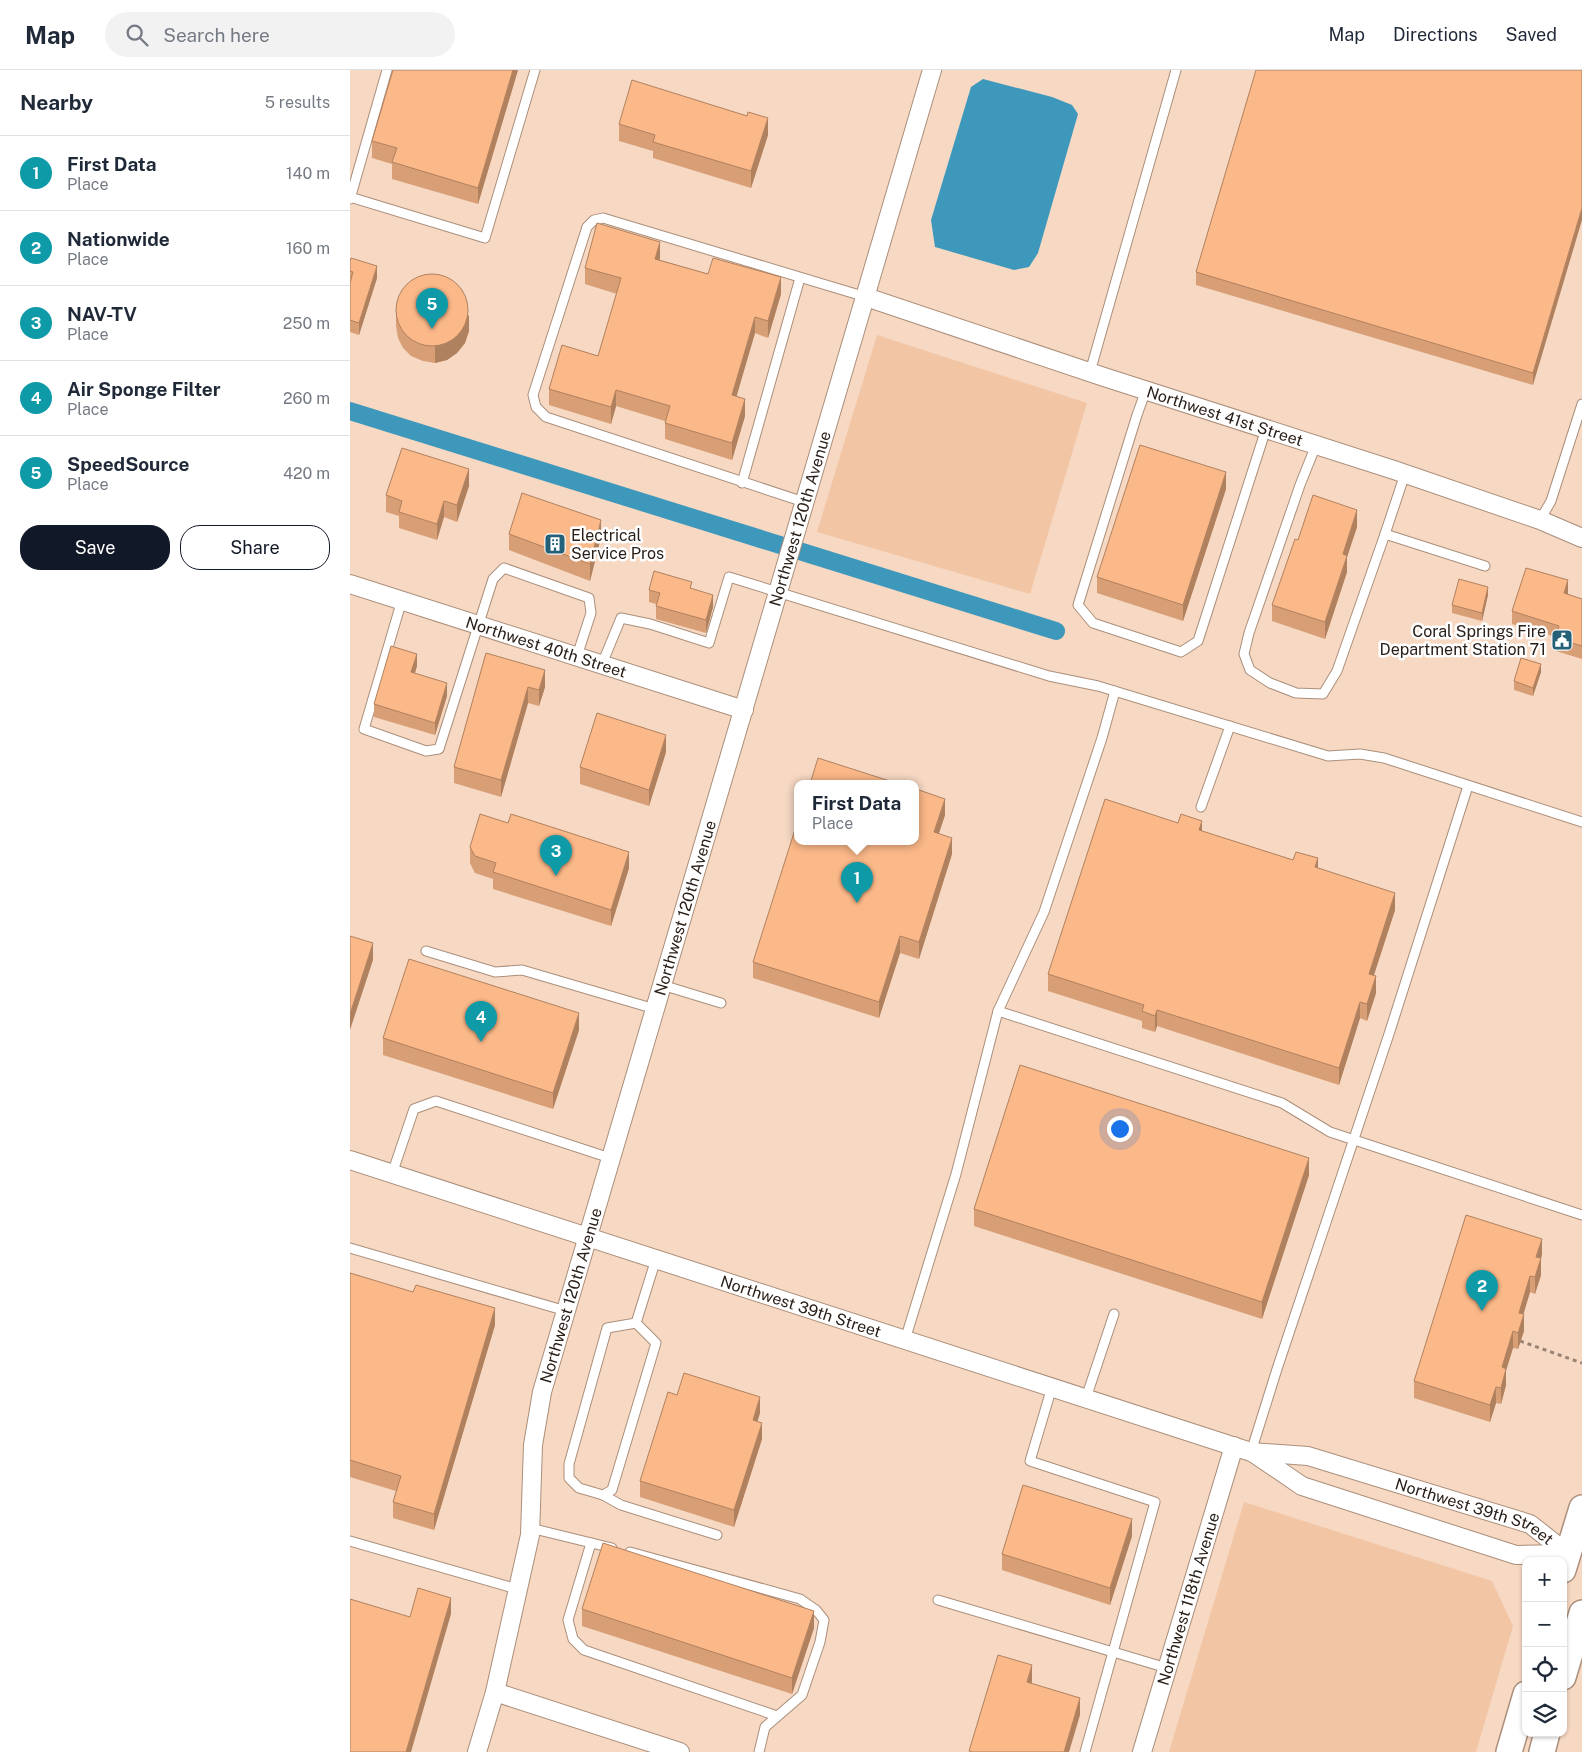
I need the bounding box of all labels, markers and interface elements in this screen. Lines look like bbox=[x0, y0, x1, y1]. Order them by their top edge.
search box bbox=[105, 12, 455, 57]
text: Map bbox=[25, 21, 75, 49]
icon: search bbox=[123, 21, 151, 49]
text: Search here bbox=[163, 24, 270, 46]
text: Map bbox=[1328, 24, 1365, 45]
text: Directions bbox=[1393, 24, 1478, 45]
text: Saved bbox=[1506, 24, 1557, 45]
text: Nearby bbox=[20, 90, 93, 115]
text: 5 results bbox=[265, 93, 330, 112]
text: First Data bbox=[67, 153, 157, 175]
text: 1 bbox=[33, 164, 39, 183]
text: 140 m bbox=[286, 164, 330, 183]
text: Place bbox=[67, 175, 109, 194]
text: Nationwide bbox=[67, 228, 170, 250]
text: 2 bbox=[31, 239, 41, 258]
text: 160 m bbox=[286, 239, 330, 258]
text: Place bbox=[67, 250, 109, 269]
pin: 5 bbox=[416, 288, 448, 329]
text: NAV-TV bbox=[67, 303, 137, 325]
text: 3 bbox=[31, 314, 41, 333]
text: 250 m bbox=[283, 314, 330, 333]
text: Place bbox=[67, 325, 109, 344]
text: Air Sponge Filter bbox=[67, 378, 221, 400]
street label: Northwest 41st Street bbox=[1144, 382, 1305, 450]
text: 4 bbox=[31, 389, 41, 408]
text: 260 m bbox=[283, 389, 330, 408]
text: Place bbox=[67, 400, 109, 419]
street label: Northwest 120th Avenue bbox=[765, 429, 835, 609]
text: SpeedSource bbox=[67, 453, 190, 475]
text: 5 bbox=[31, 464, 41, 483]
text: 420 m bbox=[283, 464, 330, 483]
text: Place bbox=[67, 475, 109, 494]
button: Save bbox=[20, 525, 170, 570]
button: Share bbox=[180, 525, 330, 570]
place label: Electrical Service Pros bbox=[571, 526, 664, 563]
building icon: Electrical Service Pros bbox=[543, 532, 567, 556]
street label: Northwest 40th Street bbox=[463, 613, 629, 682]
place label: Coral Springs Fire Department Station 71 bbox=[1380, 622, 1546, 659]
public building icon: Coral Springs Fire Department Station 71 bbox=[1550, 628, 1574, 652]
popup bbox=[794, 780, 919, 845]
text: First Data bbox=[812, 792, 901, 814]
text: Place bbox=[812, 814, 853, 833]
street label: Northwest 120th Avenue bbox=[650, 818, 720, 998]
pin: 3 bbox=[540, 835, 572, 876]
pin: 1 bbox=[841, 862, 873, 903]
pin: 4 bbox=[465, 1001, 497, 1042]
your location bbox=[1107, 1116, 1133, 1142]
street label: Northwest 120th Avenue bbox=[536, 1206, 606, 1385]
pin: 2 bbox=[1466, 1270, 1498, 1311]
street label: Northwest 39th Street bbox=[718, 1272, 883, 1342]
street label: Northwest 39th Street bbox=[1393, 1474, 1557, 1549]
street label: Northwest 118th Avenue bbox=[1154, 1510, 1223, 1688]
map controls bbox=[1522, 1557, 1567, 1737]
button: + bbox=[1522, 1557, 1567, 1602]
button: − bbox=[1522, 1602, 1567, 1647]
button: locate bbox=[1522, 1647, 1567, 1692]
button: layers bbox=[1522, 1692, 1567, 1737]

